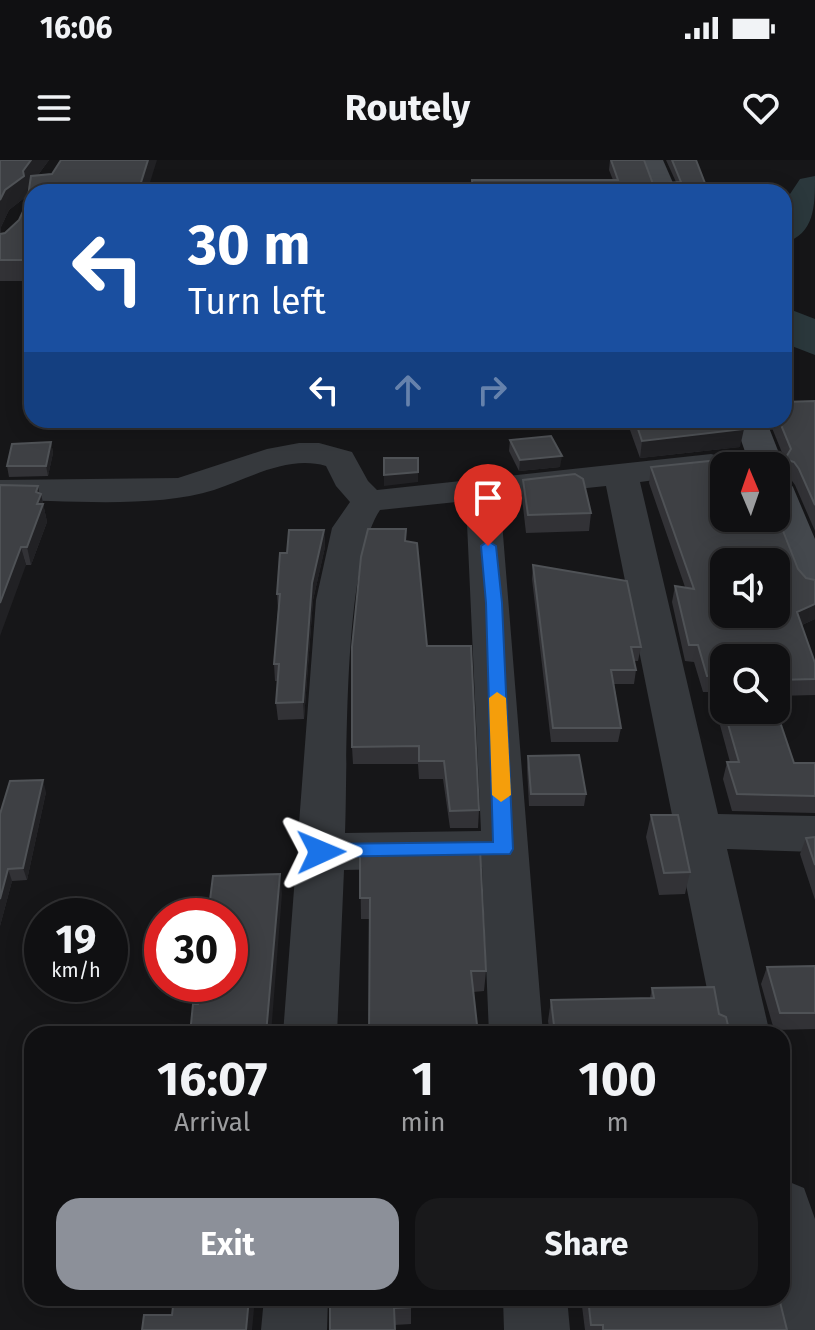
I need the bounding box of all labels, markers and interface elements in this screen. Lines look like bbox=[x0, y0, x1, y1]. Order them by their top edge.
text: 16:06 bbox=[40, 10, 113, 46]
icon: menu bbox=[32, 86, 76, 130]
text: Routely bbox=[345, 86, 470, 130]
icon: heart bbox=[739, 86, 783, 130]
text: 30 m bbox=[188, 212, 310, 279]
icon: left bbox=[56, 216, 160, 320]
text: Turn left bbox=[188, 280, 326, 324]
icon: left bbox=[302, 368, 346, 412]
icon: ahead bbox=[386, 368, 430, 412]
icon: right bbox=[470, 368, 514, 412]
north arrow bbox=[710, 452, 790, 532]
map controls bbox=[710, 452, 790, 724]
pin bbox=[454, 464, 522, 546]
icon: arrive bbox=[466, 476, 510, 520]
button: sound bbox=[710, 548, 790, 628]
button: search bbox=[710, 644, 790, 724]
position arrow bbox=[279, 810, 363, 894]
speed limit sign: 30 bbox=[144, 898, 248, 1002]
text: 19 bbox=[56, 916, 96, 964]
text: km/h bbox=[51, 958, 101, 982]
text: 16:07 bbox=[157, 1050, 268, 1108]
text: 1 bbox=[412, 1050, 434, 1108]
text: 100 bbox=[579, 1050, 657, 1108]
text: Arrival bbox=[174, 1107, 250, 1138]
text: min bbox=[401, 1107, 445, 1138]
text: m bbox=[607, 1107, 629, 1138]
button: Exit bbox=[56, 1198, 399, 1290]
button: Share bbox=[415, 1198, 758, 1290]

